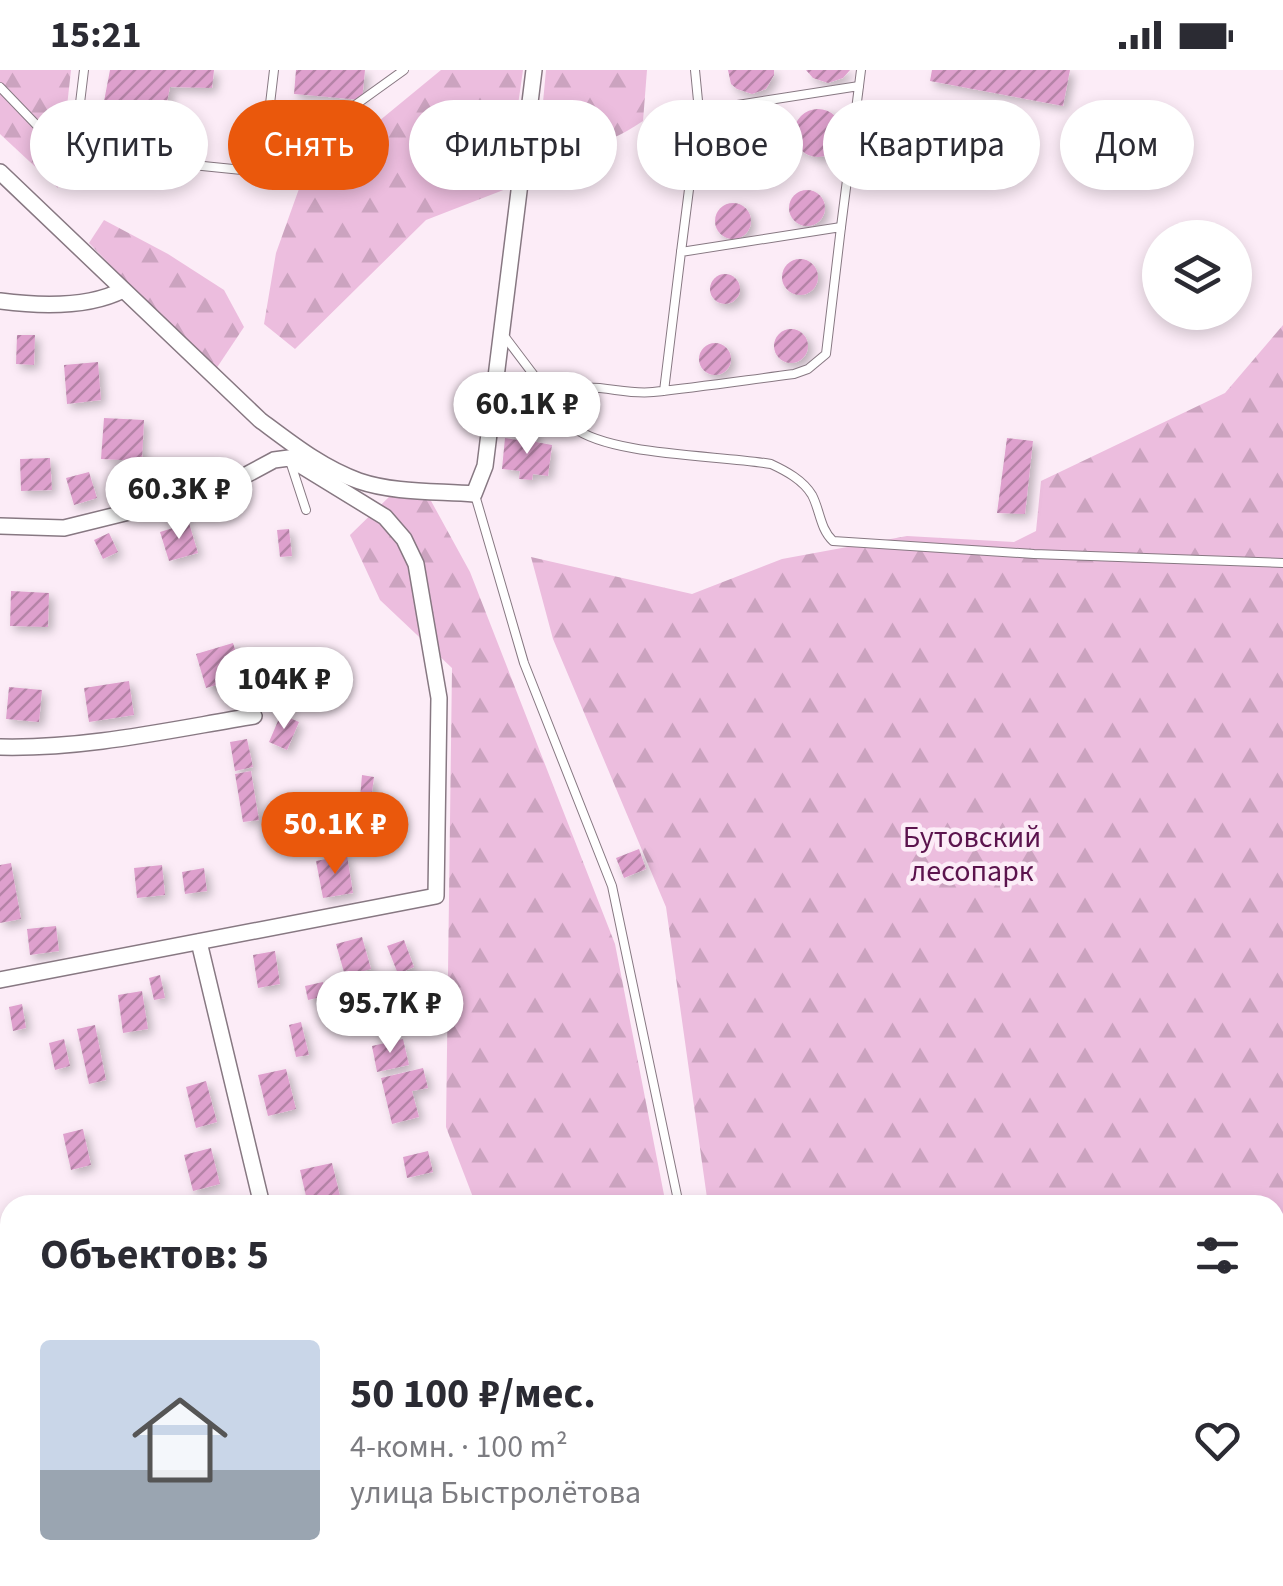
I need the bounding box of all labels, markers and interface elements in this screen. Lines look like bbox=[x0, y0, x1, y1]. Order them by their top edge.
text: 15:21 bbox=[50, 8, 142, 62]
chip: Купить bbox=[30, 100, 208, 190]
chip: Снять bbox=[228, 100, 389, 190]
chip: Фильтры bbox=[409, 100, 617, 190]
chip: Новое bbox=[637, 100, 803, 190]
chip: Квартира bbox=[823, 100, 1040, 190]
chip: Дом bbox=[1060, 100, 1194, 190]
map controls bbox=[1142, 220, 1252, 330]
button: layers bbox=[1142, 220, 1252, 330]
pin: 60.1K ₽ bbox=[435, 372, 619, 457]
text: 60.1K ₽ bbox=[475, 381, 579, 427]
pin: 60.3K ₽ bbox=[87, 457, 271, 542]
text: 60.3K ₽ bbox=[127, 466, 231, 512]
pin: 104K ₽ bbox=[203, 647, 365, 732]
text: 104K ₽ bbox=[237, 656, 331, 702]
pin: 50.1K ₽ bbox=[243, 792, 427, 877]
text: 50.1K ₽ bbox=[283, 801, 387, 847]
park label: Бутовский лесопарк bbox=[903, 816, 1041, 893]
pin: 95.7K ₽ bbox=[298, 971, 482, 1056]
text: 95.7K ₽ bbox=[338, 980, 442, 1026]
text: Объектов: 5 bbox=[40, 1225, 269, 1285]
icon: filters bbox=[1190, 1228, 1245, 1283]
text: 50 100 ₽/мес. bbox=[350, 1364, 596, 1424]
icon: home bbox=[120, 1380, 240, 1500]
icon: heart bbox=[1190, 1413, 1245, 1468]
text: 4-комн. · 100 m² bbox=[350, 1424, 568, 1470]
text: улица Быстролётова bbox=[350, 1470, 641, 1516]

